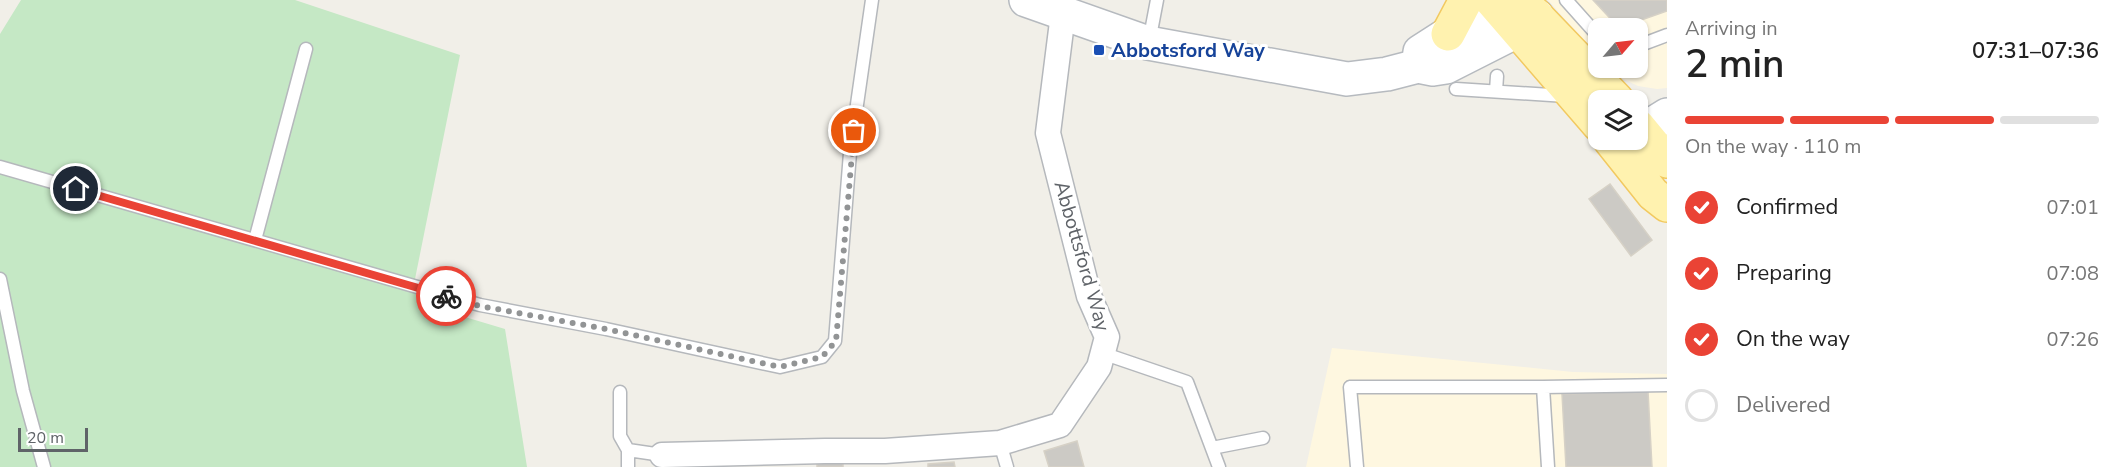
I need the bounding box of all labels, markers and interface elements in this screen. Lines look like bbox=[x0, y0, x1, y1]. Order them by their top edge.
text: Arriving in bbox=[1685, 15, 1778, 42]
north arrow bbox=[1588, 18, 1648, 78]
map controls bbox=[1588, 18, 1648, 150]
text: 07:31–07:36 bbox=[1972, 36, 2099, 66]
place label: Abbotsford Way bbox=[1111, 37, 1265, 64]
text: 2 min bbox=[1685, 38, 1784, 91]
marker: Abbotsford Way bbox=[1092, 43, 1106, 57]
button: layers bbox=[1588, 90, 1648, 150]
pin bbox=[828, 105, 879, 156]
icon: bag bbox=[837, 114, 870, 147]
text: On the way · 110 m bbox=[1685, 133, 1861, 160]
pin bbox=[50, 163, 101, 214]
icon: home bbox=[59, 172, 92, 205]
street label: Abbottsford Way bbox=[1048, 178, 1117, 335]
icon: check bbox=[1685, 191, 1718, 224]
text: Confirmed bbox=[1736, 192, 1838, 222]
text: 07:01 bbox=[2046, 194, 2099, 221]
icon: check bbox=[1685, 257, 1718, 290]
text: Preparing bbox=[1736, 258, 1832, 288]
text: 07:08 bbox=[2046, 260, 2099, 287]
courier bbox=[416, 266, 476, 326]
icon: bike bbox=[430, 280, 463, 313]
icon: check bbox=[1685, 323, 1718, 356]
text: On the way bbox=[1736, 324, 1850, 354]
text: 07:26 bbox=[2046, 326, 2099, 353]
text: Delivered bbox=[1736, 390, 1831, 420]
scale bar bbox=[18, 425, 88, 452]
text: 20 m bbox=[27, 427, 64, 449]

